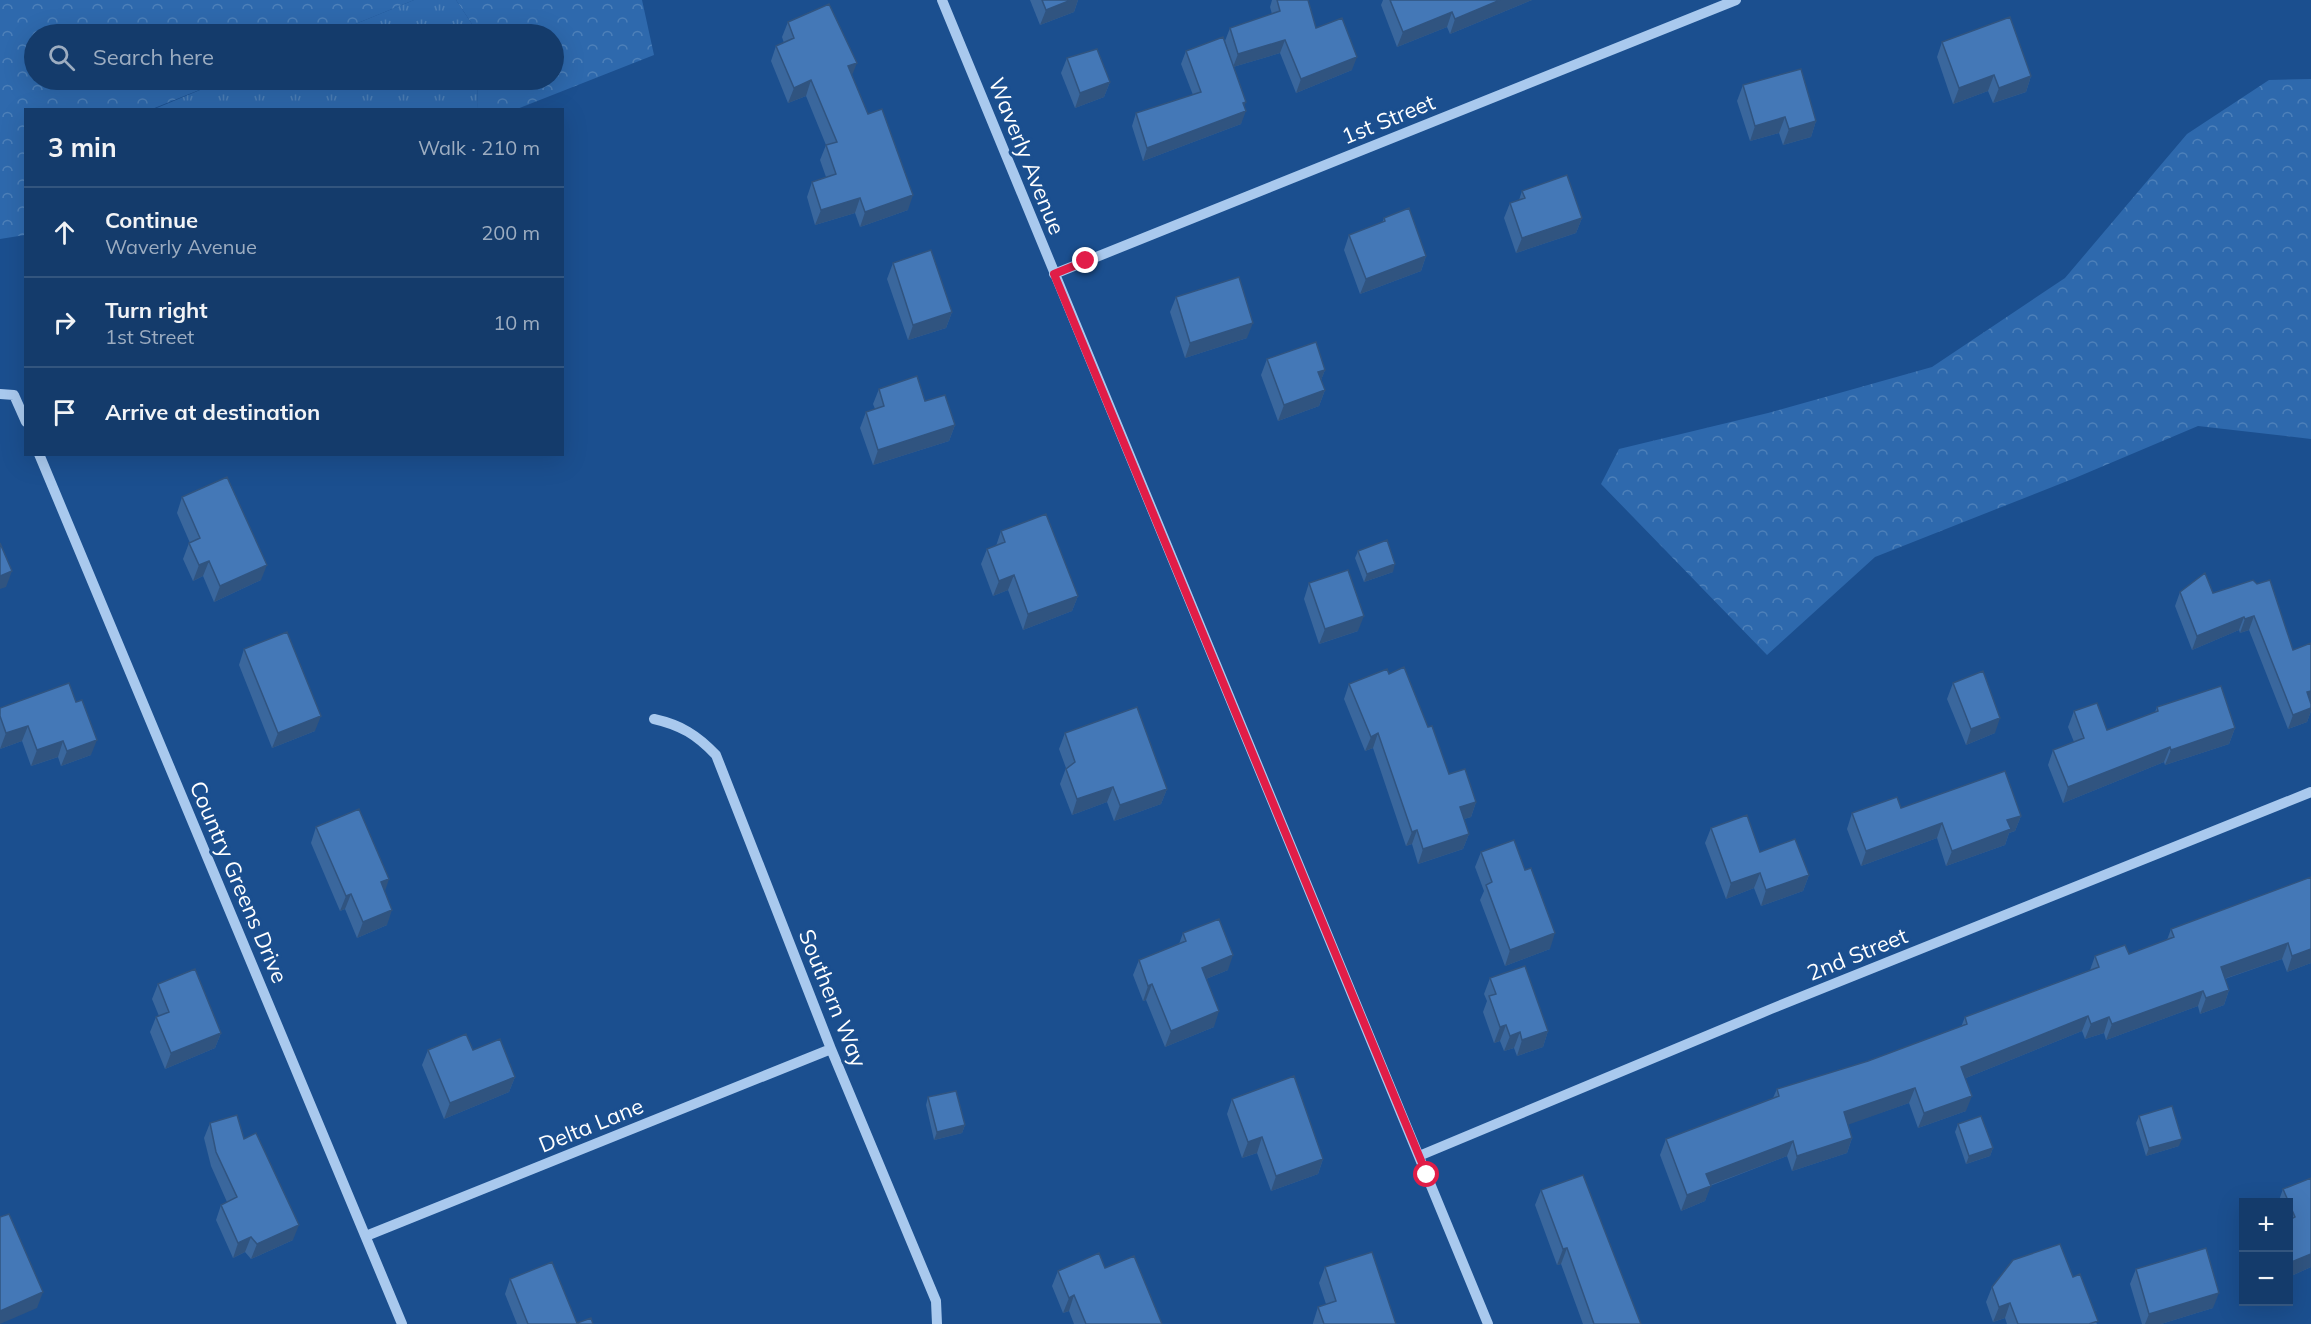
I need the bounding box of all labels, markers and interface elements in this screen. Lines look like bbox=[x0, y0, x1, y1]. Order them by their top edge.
search box bbox=[24, 24, 564, 90]
icon: search bbox=[45, 41, 78, 74]
text: Search here bbox=[93, 43, 214, 71]
street label: Waverly Avenue bbox=[983, 73, 1071, 239]
street label: 1st Street bbox=[1337, 88, 1439, 150]
text: 3 min bbox=[48, 131, 117, 164]
text: Walk · 210 m bbox=[418, 135, 540, 160]
text: Continue bbox=[105, 206, 198, 234]
icon: ahead bbox=[48, 216, 81, 249]
text: 200 m bbox=[481, 220, 540, 245]
text: Waverly Avenue bbox=[105, 234, 257, 259]
route end bbox=[1072, 247, 1098, 273]
text: Turn right bbox=[105, 296, 208, 324]
icon: right bbox=[48, 306, 81, 339]
text: 10 m bbox=[493, 310, 540, 335]
text: 1st Street bbox=[105, 324, 194, 349]
icon: arrive bbox=[48, 396, 81, 429]
text: Arrive at destination bbox=[105, 398, 320, 426]
street label: Country Greens Drive bbox=[184, 777, 294, 987]
street label: 2nd Street bbox=[1803, 921, 1912, 987]
street label: Southern Way bbox=[793, 925, 873, 1071]
street label: Delta Lane bbox=[535, 1091, 647, 1159]
route start bbox=[1413, 1161, 1439, 1187]
map controls bbox=[2239, 1198, 2293, 1306]
button: + bbox=[2239, 1198, 2293, 1252]
button: − bbox=[2239, 1252, 2293, 1306]

